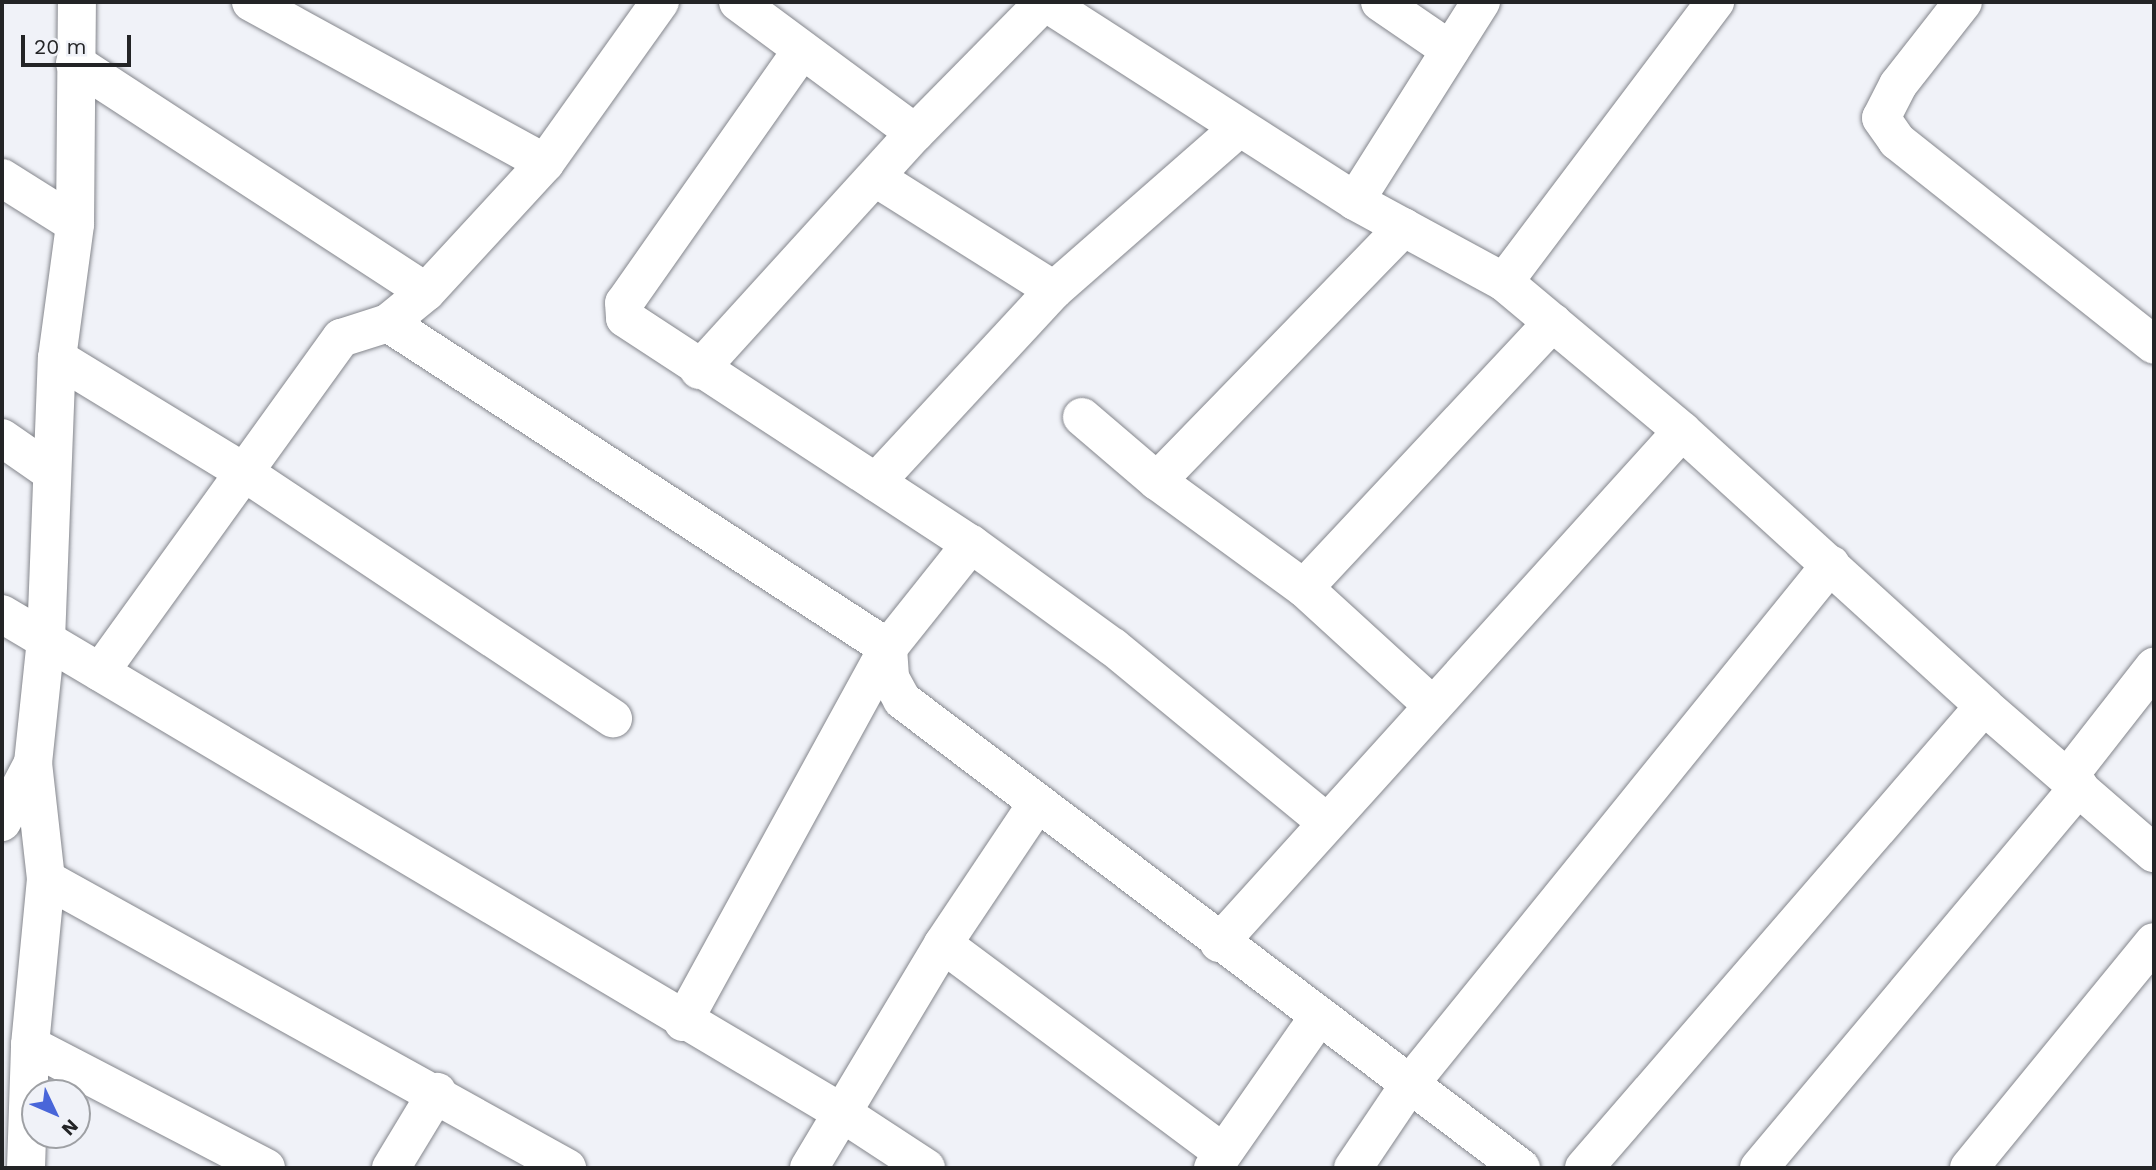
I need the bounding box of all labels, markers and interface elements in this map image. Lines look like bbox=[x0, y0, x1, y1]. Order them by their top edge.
scale bar bbox=[24, 21, 135, 65]
text: 20 m bbox=[34, 34, 86, 59]
north arrow bbox=[21, 1079, 91, 1149]
text: N bbox=[57, 1114, 83, 1141]

